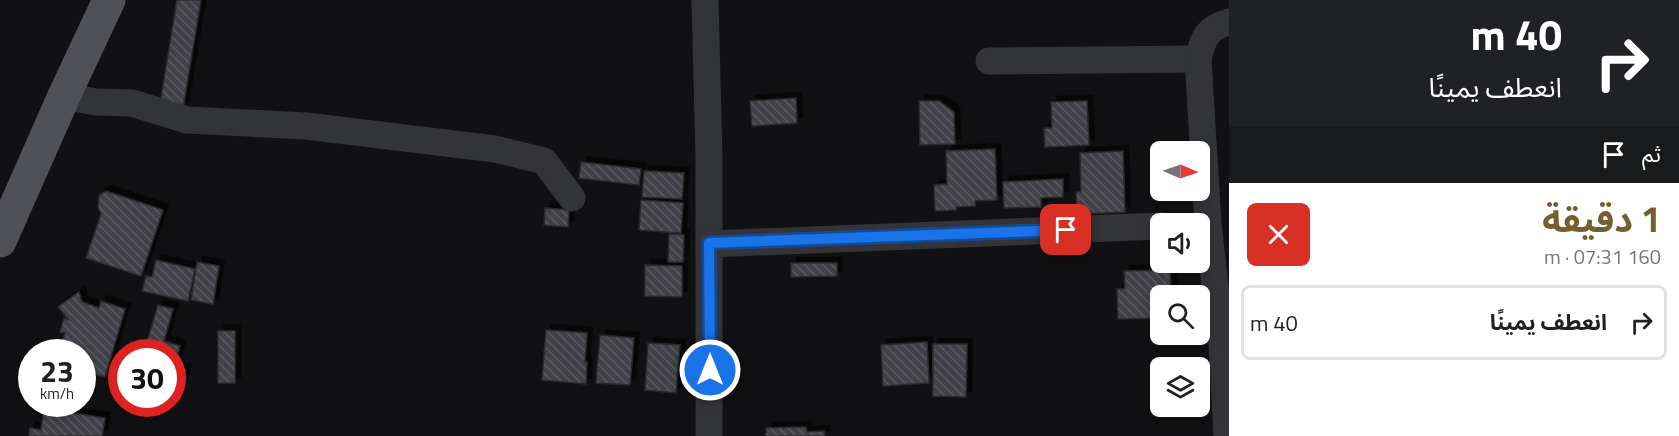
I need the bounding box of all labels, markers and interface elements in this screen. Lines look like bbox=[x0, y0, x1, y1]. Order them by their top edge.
text: 40 m bbox=[1470, 2, 1562, 66]
icon: right bbox=[1583, 24, 1661, 102]
text: انعطف يمينًا bbox=[1429, 66, 1562, 107]
text: ثم bbox=[1642, 137, 1661, 171]
icon: arrive bbox=[1597, 138, 1630, 171]
north arrow bbox=[1150, 141, 1210, 201]
map controls bbox=[1150, 141, 1210, 417]
text: 1 دقيقة bbox=[1542, 191, 1661, 246]
button: close bbox=[1247, 203, 1310, 266]
pin bbox=[1040, 204, 1091, 255]
icon: arrive bbox=[1049, 213, 1082, 246]
button: sound bbox=[1150, 213, 1210, 273]
text: 160 m · 07:31 bbox=[1544, 241, 1661, 272]
button: search bbox=[1150, 285, 1210, 345]
text: انعطف يمينًا bbox=[1490, 305, 1607, 339]
text: 40 m bbox=[1250, 306, 1298, 340]
icon: right bbox=[1625, 306, 1658, 339]
position arrow bbox=[678, 338, 742, 402]
speed limit sign: 30 bbox=[108, 339, 186, 417]
text: 23 bbox=[40, 348, 74, 394]
button: layers bbox=[1150, 357, 1210, 417]
text: km/h bbox=[40, 382, 74, 405]

